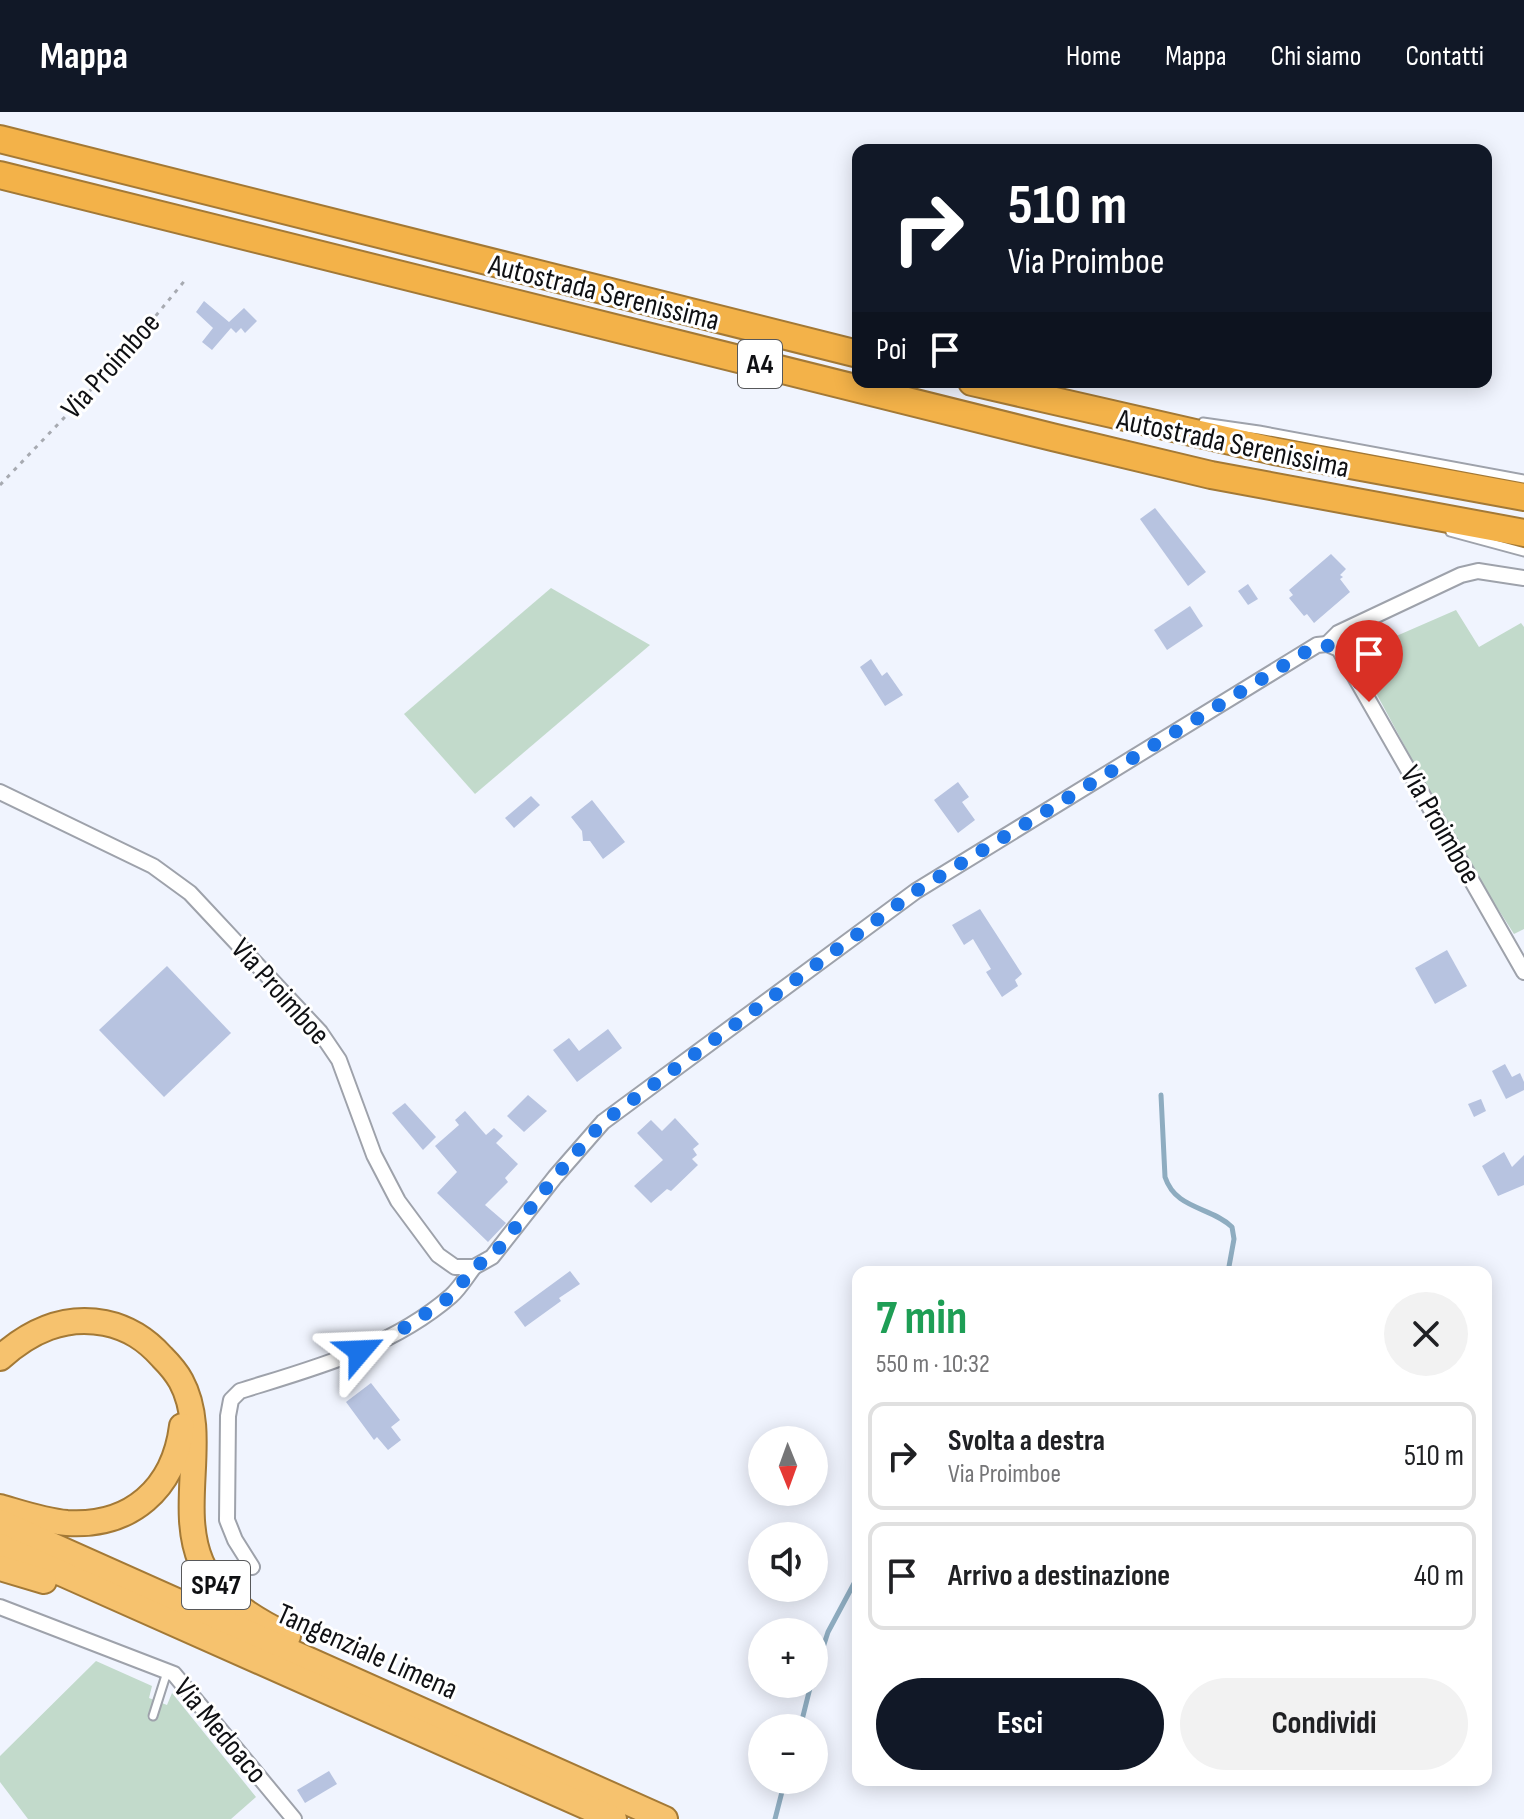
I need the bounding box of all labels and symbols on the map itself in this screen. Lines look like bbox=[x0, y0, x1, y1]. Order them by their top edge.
street label: Autostrada Serenissima bbox=[484, 247, 723, 339]
street label: Via Proimboe bbox=[54, 305, 168, 427]
road number: A4 bbox=[738, 340, 782, 388]
street label: Autostrada Serenissima bbox=[1113, 402, 1352, 486]
pin bbox=[1335, 620, 1403, 702]
street label: Via Proimboe bbox=[1392, 760, 1488, 890]
street label: Via Proimboe bbox=[223, 931, 337, 1053]
position arrow bbox=[318, 1309, 402, 1393]
north arrow bbox=[748, 1426, 828, 1506]
road number: SP47 bbox=[182, 1561, 250, 1609]
street label: Tangenziale Limena bbox=[271, 1596, 463, 1708]
street label: Via Medoaco bbox=[166, 1671, 274, 1791]

